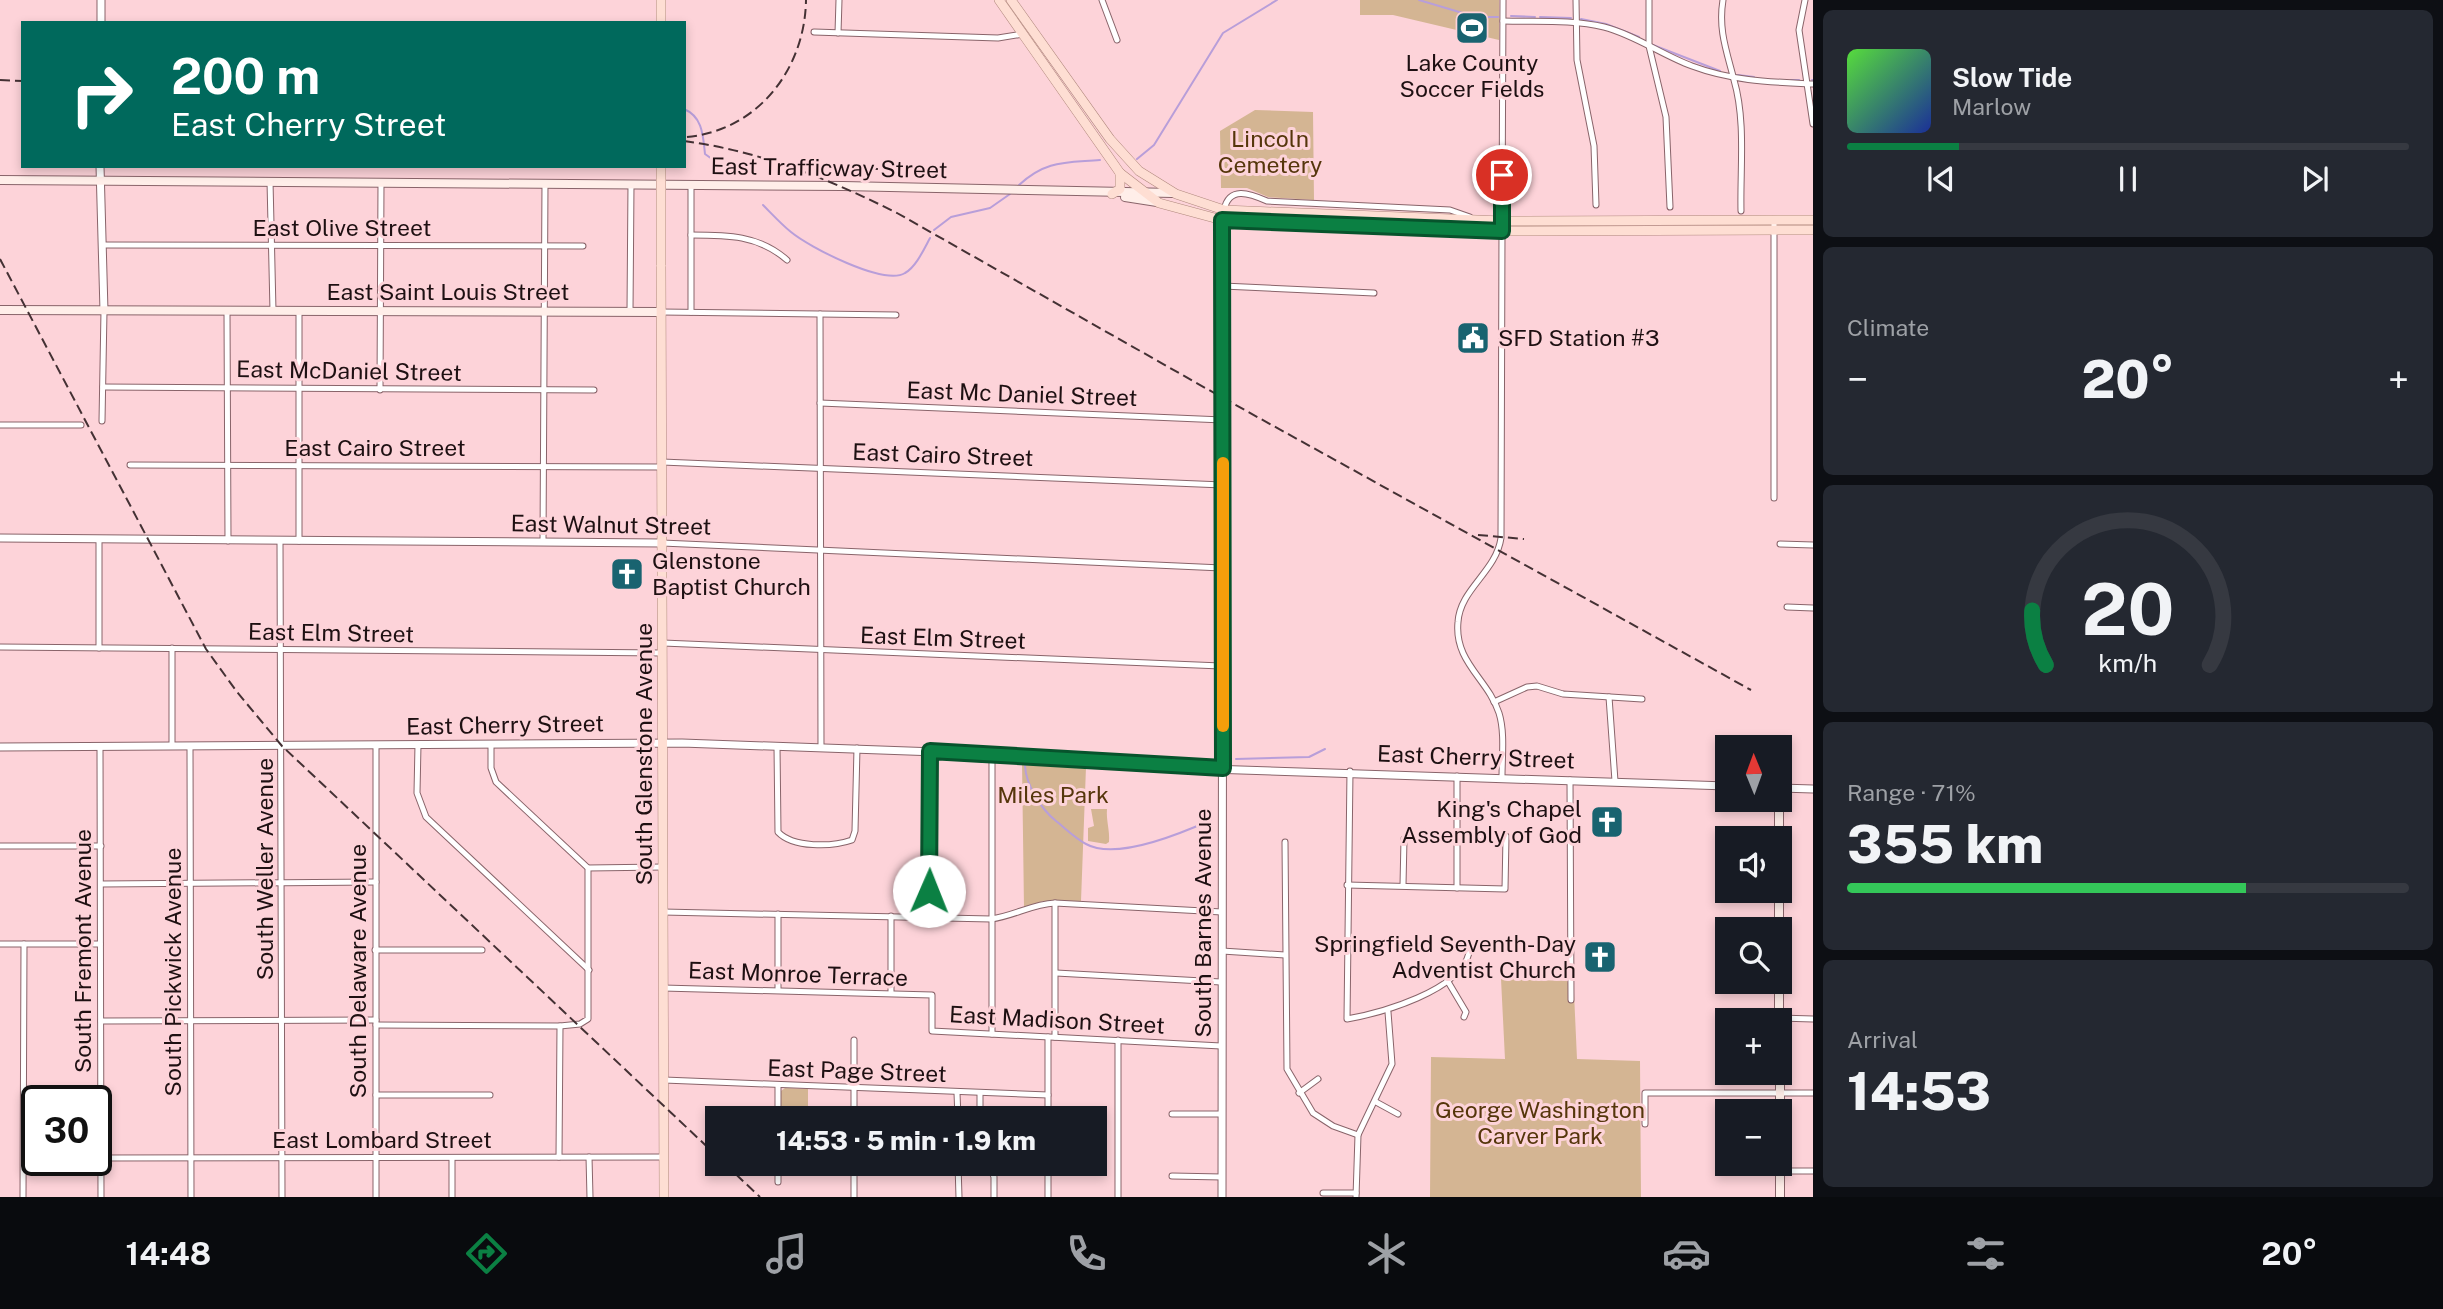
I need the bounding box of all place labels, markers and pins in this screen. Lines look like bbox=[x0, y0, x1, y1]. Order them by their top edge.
sports icon: Lake County Soccer Fields bbox=[1453, 9, 1491, 47]
place label: Lake County Soccer Fields bbox=[1399, 49, 1545, 102]
pin bbox=[1472, 145, 1532, 205]
public building icon: SFD Station #3 bbox=[1454, 319, 1492, 357]
place label: SFD Station #3 bbox=[1498, 324, 1659, 351]
place label: Glenstone Baptist Church bbox=[652, 547, 811, 600]
church icon: Glenstone Baptist Church bbox=[608, 555, 646, 593]
place label: King's Chapel Assembly of God bbox=[1401, 795, 1582, 848]
church icon: King's Chapel Assembly of God bbox=[1588, 803, 1626, 841]
place label: Springfield Seventh-Day Adventist Church bbox=[1314, 930, 1576, 983]
church icon: Springfield Seventh-Day Adventist Church bbox=[1581, 938, 1619, 976]

